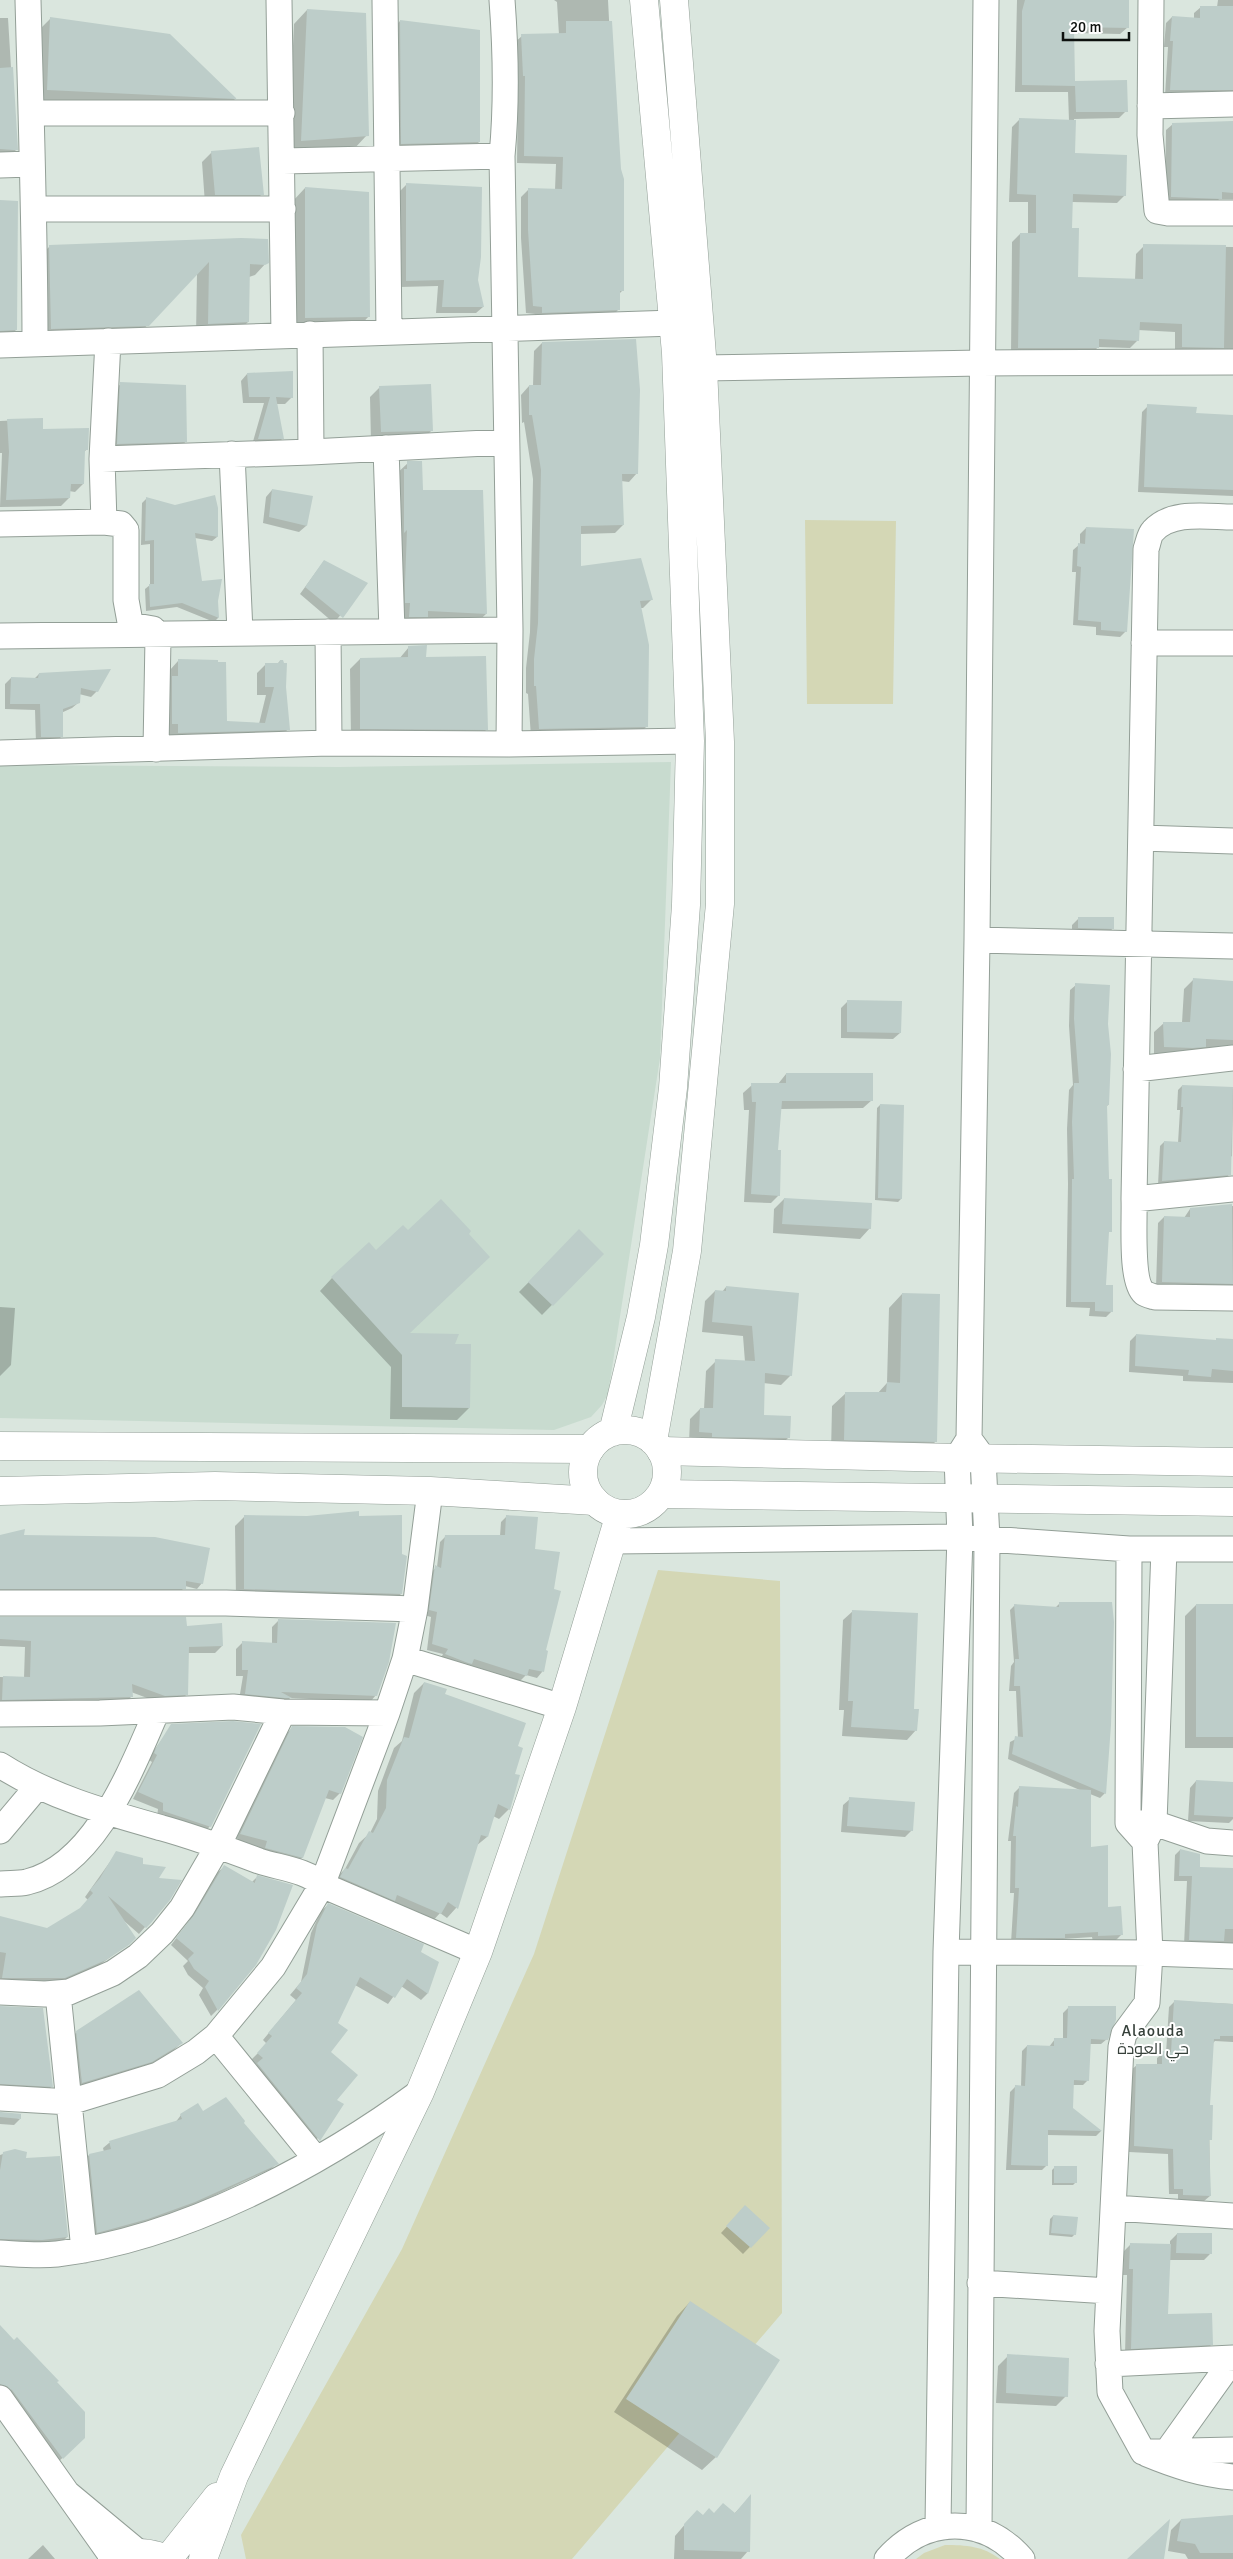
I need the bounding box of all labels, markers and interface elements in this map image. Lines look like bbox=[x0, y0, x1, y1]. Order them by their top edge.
scale bar bbox=[1063, 10, 1129, 42]
text: 20 m bbox=[1070, 18, 1101, 36]
district label: Alaouda حي العودة bbox=[1117, 2021, 1189, 2062]

